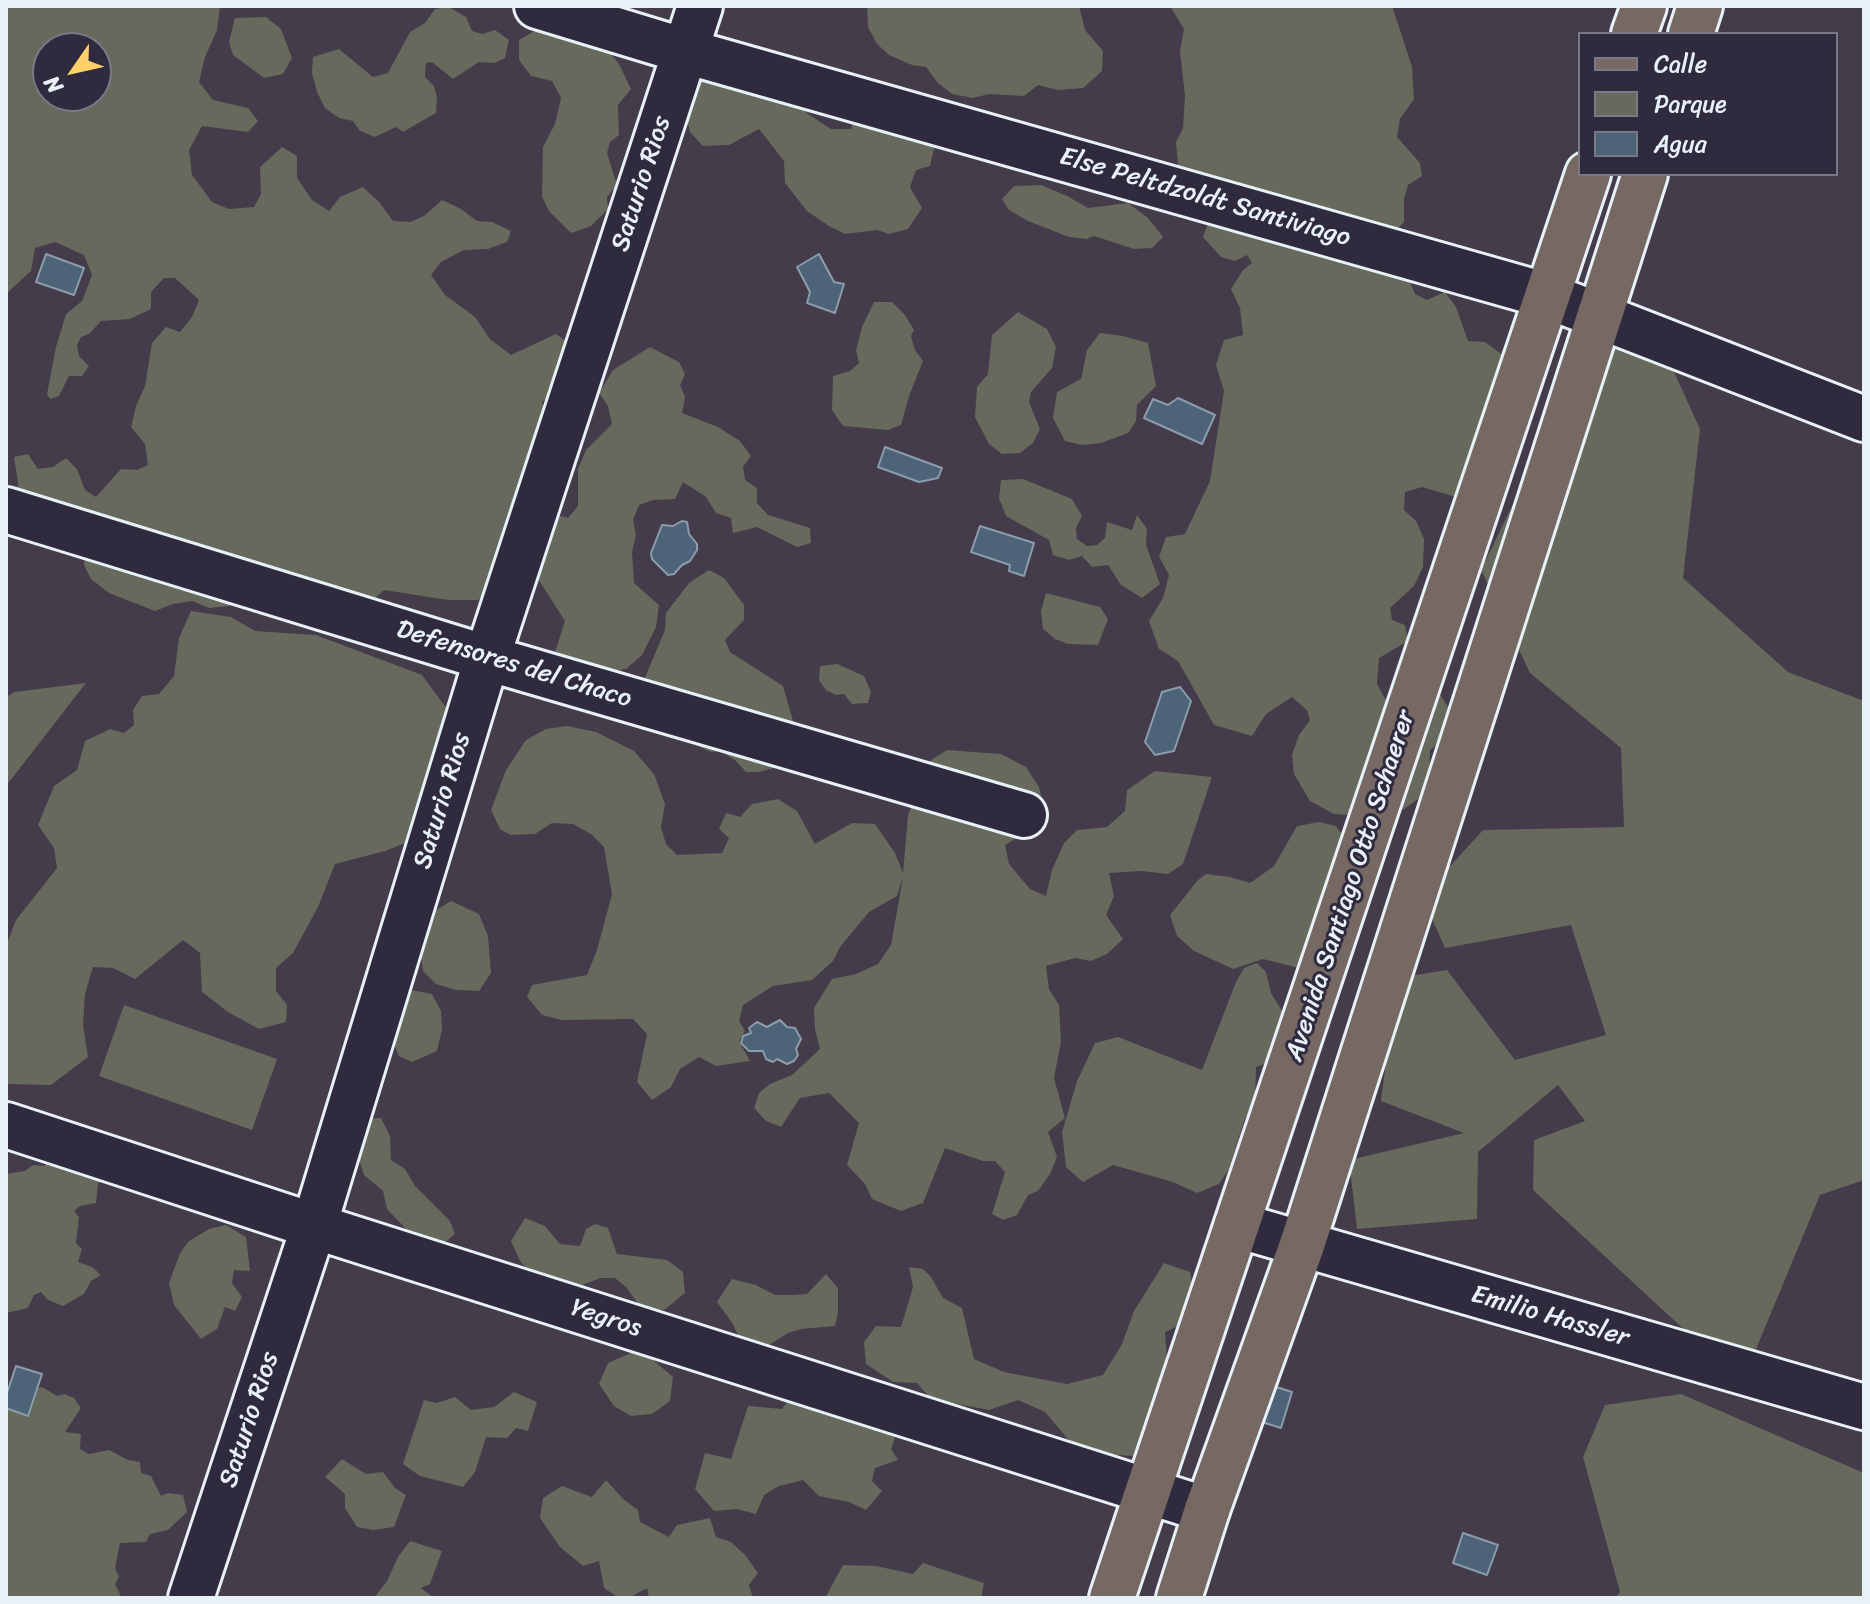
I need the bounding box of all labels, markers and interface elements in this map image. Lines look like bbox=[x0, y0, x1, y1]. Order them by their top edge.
north arrow bbox=[32, 32, 112, 112]
legend bbox=[1578, 32, 1838, 176]
text: Calle bbox=[1654, 43, 1707, 85]
text: N bbox=[33, 67, 74, 102]
text: Parque bbox=[1654, 83, 1727, 125]
street label: Saturio Rios bbox=[605, 112, 679, 256]
text: Agua bbox=[1654, 123, 1707, 165]
street label: Else Peltdzoldt Santiviago bbox=[1056, 142, 1354, 254]
street label: Defensores del Chaco bbox=[393, 614, 635, 716]
street label: Avenida Santiago Otto Schaerer bbox=[1279, 707, 1423, 1065]
street label: Saturio Rios bbox=[408, 729, 478, 873]
street label: Emilio Hassler bbox=[1468, 1280, 1632, 1354]
street label: Yegros bbox=[567, 1293, 645, 1345]
street label: Saturio Rios bbox=[213, 1348, 287, 1492]

